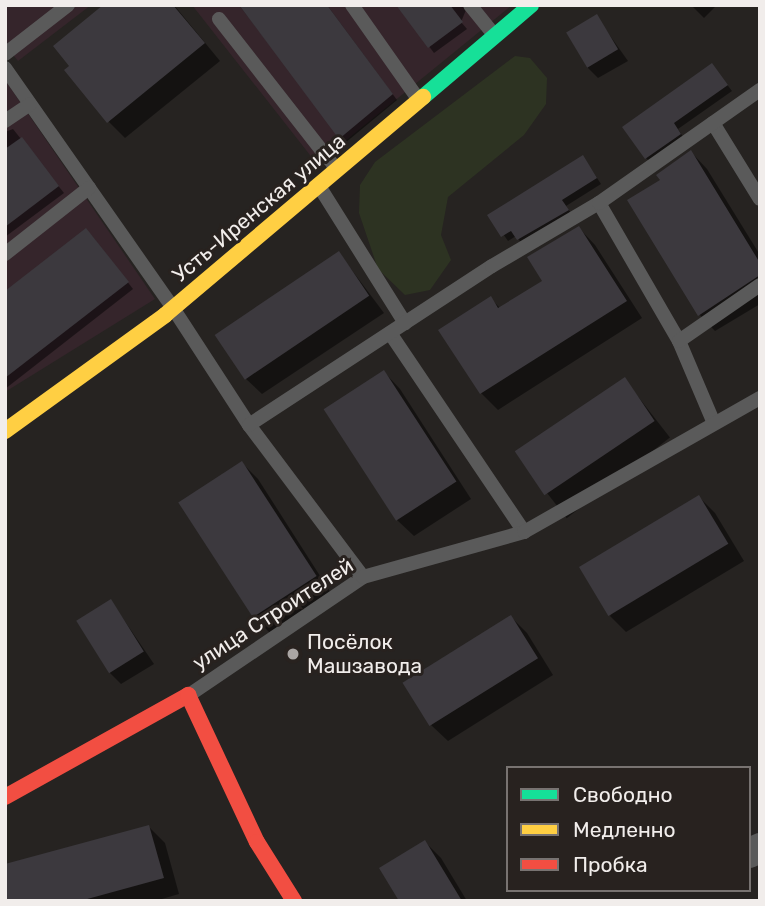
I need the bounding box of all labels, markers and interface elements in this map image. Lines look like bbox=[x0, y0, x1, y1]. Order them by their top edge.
street label: Усть-Иренская улица bbox=[167, 128, 351, 288]
street label: улица Строителей bbox=[188, 553, 358, 675]
place label: Посёлок Машзавода bbox=[307, 629, 422, 679]
marker: Посёлок Машзавода bbox=[285, 646, 301, 662]
legend bbox=[506, 766, 751, 892]
text: Свободно bbox=[573, 782, 673, 807]
text: Медленно bbox=[573, 817, 676, 842]
text: Пробка bbox=[573, 852, 648, 877]

